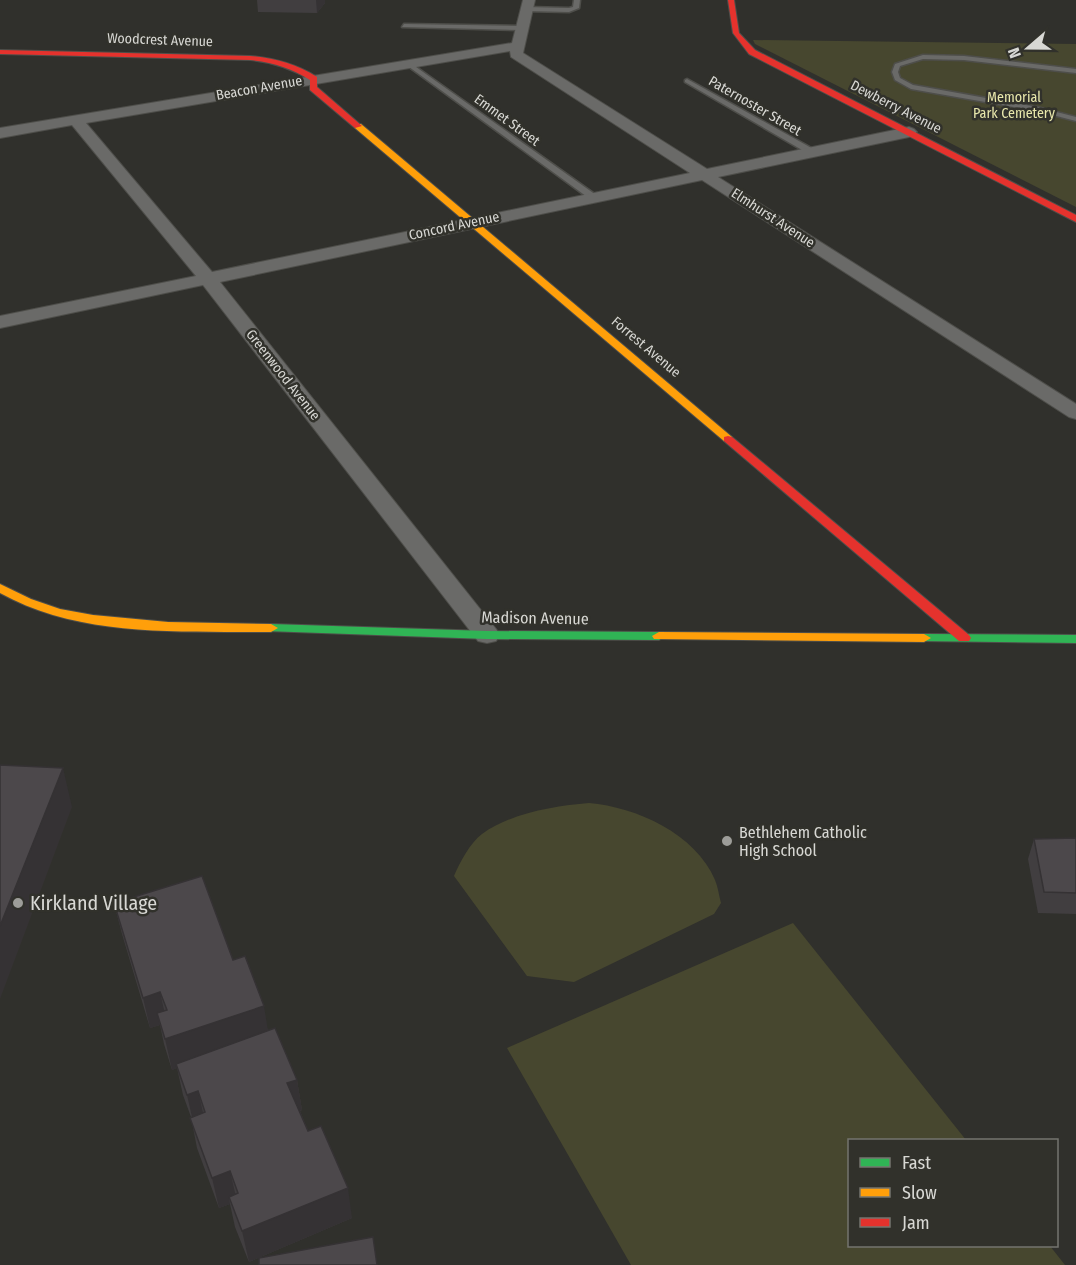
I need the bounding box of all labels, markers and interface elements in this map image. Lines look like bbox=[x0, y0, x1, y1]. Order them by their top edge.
north arrow bbox=[998, 18, 1058, 78]
street label: Woodcrest Avenue bbox=[107, 30, 213, 50]
text: N bbox=[1004, 45, 1025, 61]
street label: Beacon Avenue bbox=[215, 72, 303, 104]
street label: Paternoster Street bbox=[706, 73, 805, 140]
street label: Dewberry Avenue bbox=[848, 77, 944, 137]
park label: Memorial Park Cemetery bbox=[973, 89, 1056, 122]
street label: Emmet Street bbox=[471, 90, 544, 150]
street label: Elmhurst Avenue bbox=[728, 185, 818, 251]
street label: Concord Avenue bbox=[407, 208, 501, 244]
street label: Forrest Avenue bbox=[608, 313, 684, 381]
street label: Greenwood Avenue bbox=[242, 326, 324, 424]
street label: Madison Avenue bbox=[481, 608, 589, 628]
place label: Bethlehem Catholic High School bbox=[739, 823, 867, 860]
marker: Bethlehem Catholic High School bbox=[720, 834, 734, 848]
place label: Kirkland Village bbox=[30, 891, 157, 915]
marker: Kirkland Village bbox=[11, 896, 25, 910]
legend bbox=[848, 1139, 1058, 1247]
text: Fast bbox=[902, 1152, 931, 1174]
text: Slow bbox=[902, 1182, 937, 1204]
text: Jam bbox=[902, 1212, 930, 1234]

